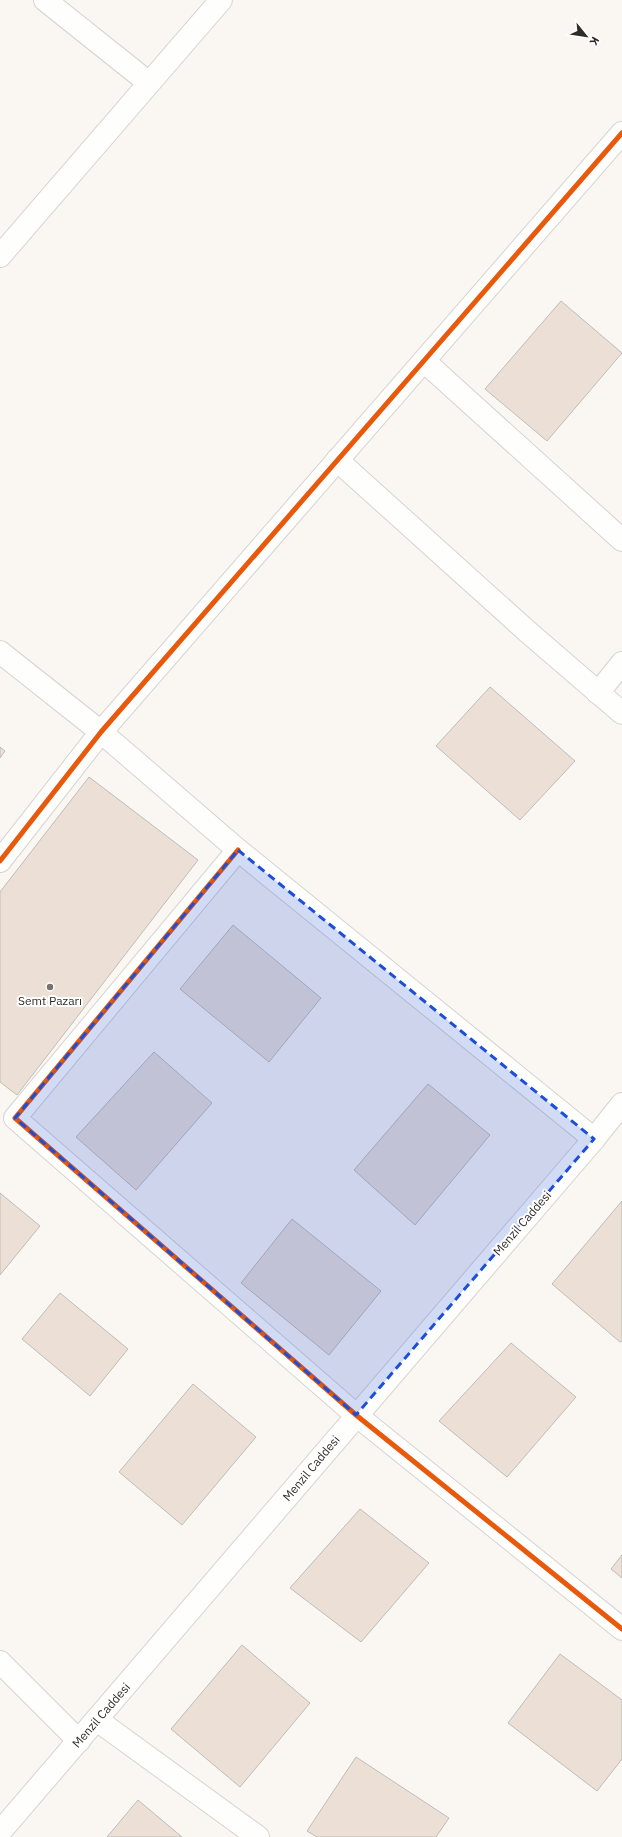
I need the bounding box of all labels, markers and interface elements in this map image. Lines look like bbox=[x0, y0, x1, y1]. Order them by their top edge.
north arrow bbox=[566, 16, 606, 56]
text: K bbox=[587, 34, 603, 48]
marker: Semt Pazarı bbox=[45, 982, 55, 992]
place label: Semt Pazarı bbox=[18, 993, 82, 1008]
street label: Menzil Caddesi bbox=[490, 1188, 554, 1258]
street label: Menzil Caddesi bbox=[279, 1432, 343, 1504]
street label: Menzil Caddesi bbox=[69, 1680, 133, 1750]

